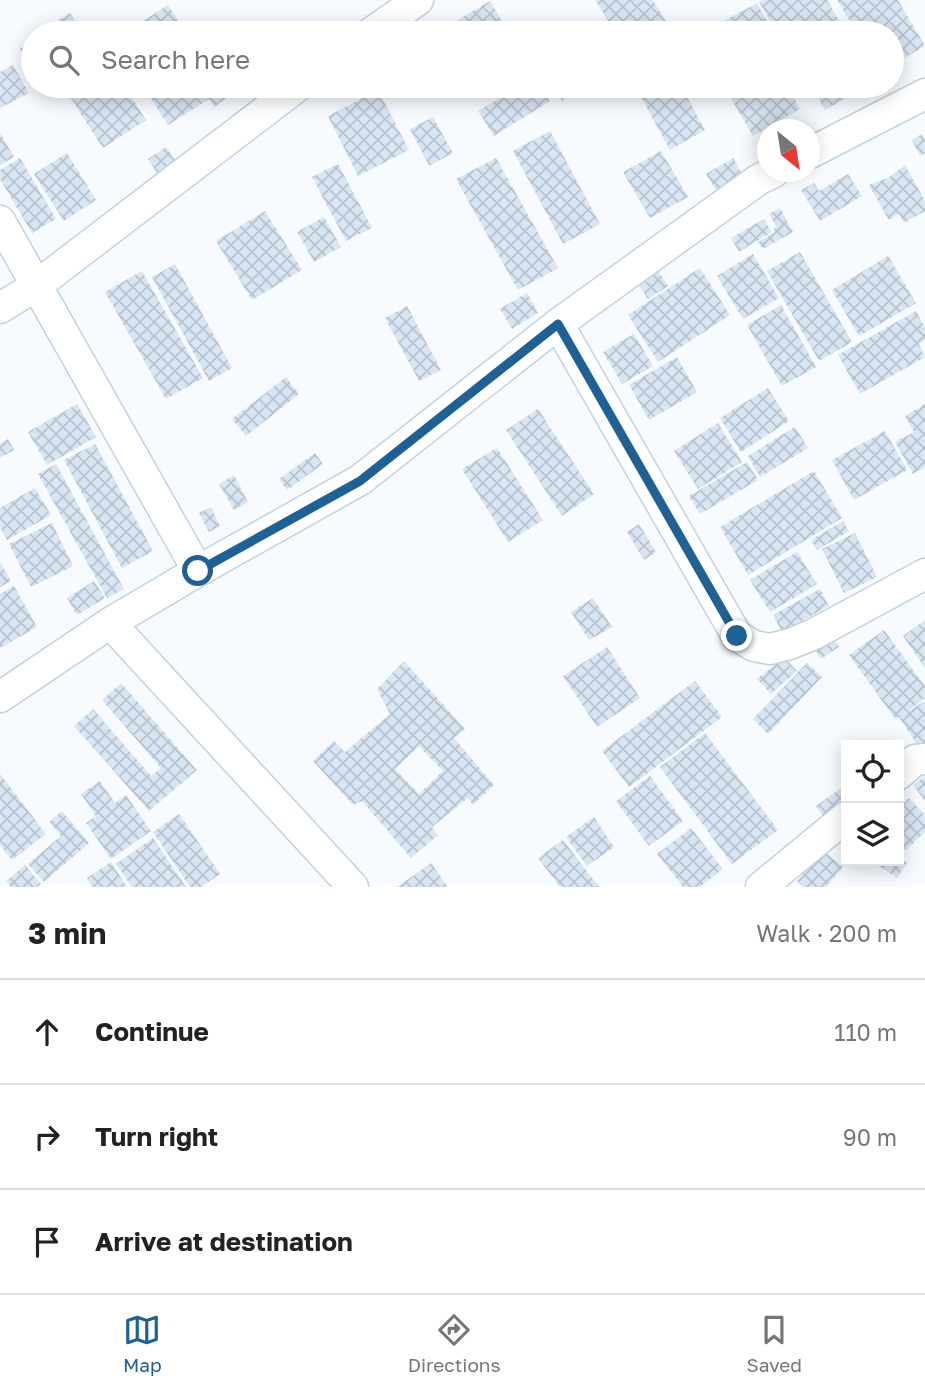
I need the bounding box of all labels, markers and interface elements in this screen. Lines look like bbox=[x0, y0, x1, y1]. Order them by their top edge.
search box bbox=[21, 21, 904, 98]
icon: search bbox=[45, 41, 83, 79]
text: Search here bbox=[101, 44, 250, 75]
north arrow bbox=[757, 119, 820, 182]
route start bbox=[182, 555, 213, 586]
route end bbox=[721, 620, 752, 651]
map controls bbox=[841, 740, 904, 866]
button: locate bbox=[841, 740, 904, 803]
button: layers bbox=[841, 803, 904, 866]
text: 3 min bbox=[28, 915, 106, 951]
text: Walk · 200 m bbox=[756, 919, 897, 947]
icon: ahead bbox=[28, 1013, 66, 1051]
text: Continue bbox=[95, 1016, 209, 1047]
text: 110 m bbox=[834, 1018, 897, 1046]
icon: right bbox=[28, 1118, 66, 1156]
text: Turn right bbox=[95, 1121, 218, 1152]
text: 90 m bbox=[843, 1123, 897, 1151]
icon: arrive bbox=[28, 1223, 66, 1261]
text: Arrive at destination bbox=[95, 1226, 353, 1257]
tab: Map bbox=[123, 1311, 162, 1376]
tab: Directions bbox=[408, 1311, 501, 1376]
tab: Saved bbox=[747, 1311, 802, 1376]

